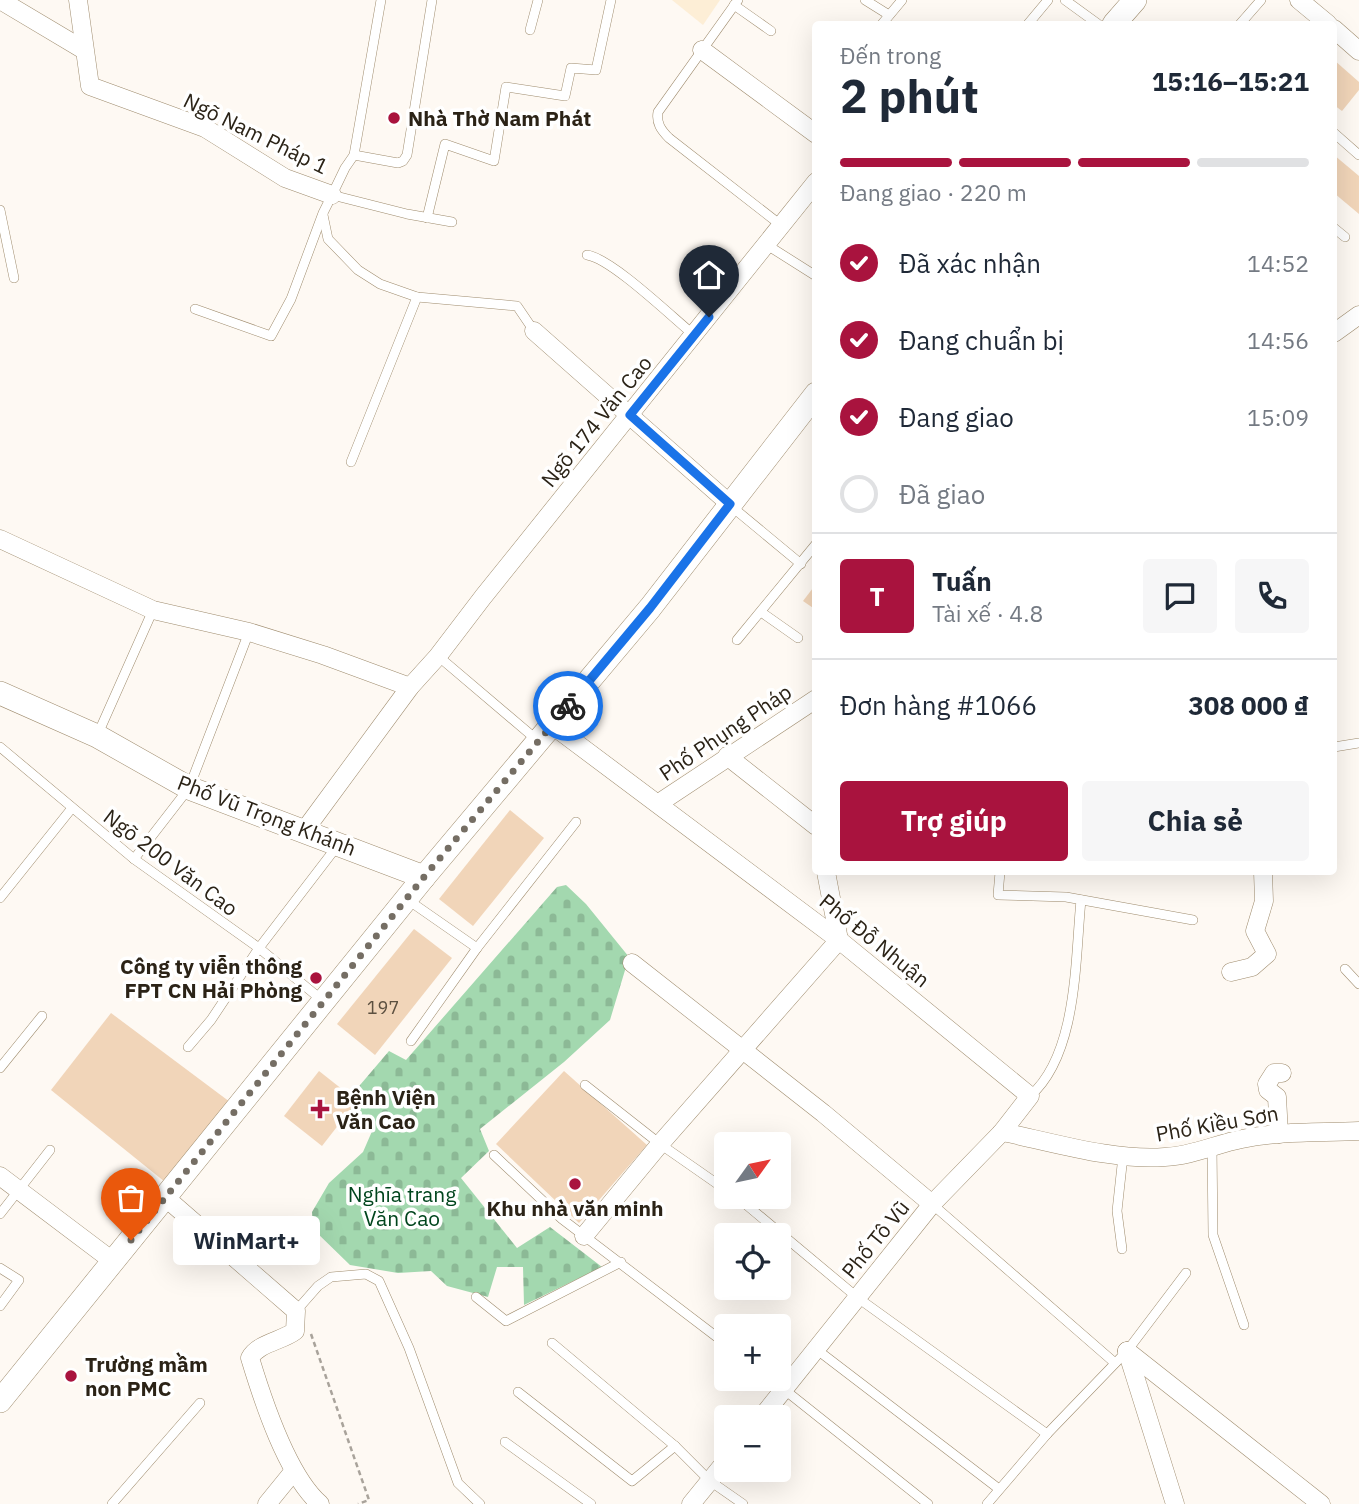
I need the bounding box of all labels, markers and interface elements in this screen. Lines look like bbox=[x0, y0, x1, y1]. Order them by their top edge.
text: Đến trong bbox=[840, 40, 941, 70]
text: 15:16–15:21 bbox=[1152, 64, 1309, 98]
text: 2 phút bbox=[840, 66, 979, 126]
street label: Ngõ Nam Pháp 1 bbox=[179, 86, 333, 180]
place label: Nhà Thờ Nam Phát bbox=[408, 104, 591, 132]
marker: Nhà Thờ Nam Phát bbox=[386, 110, 402, 126]
text: Đang giao · 220 m bbox=[840, 177, 1027, 207]
icon: check bbox=[840, 244, 878, 282]
pin bbox=[679, 245, 739, 317]
text: Đã xác nhận bbox=[899, 246, 1041, 280]
text: 14:52 bbox=[1247, 248, 1309, 278]
icon: home bbox=[690, 256, 728, 294]
icon: check bbox=[840, 321, 878, 359]
text: Đang chuẩn bị bbox=[899, 323, 1064, 357]
text: 14:56 bbox=[1247, 325, 1309, 355]
street label: Ngõ 174 Văn Cao bbox=[534, 349, 658, 493]
icon: check bbox=[840, 398, 878, 436]
text: Đang giao bbox=[899, 400, 1014, 434]
text: 15:09 bbox=[1247, 402, 1309, 432]
text: Đã giao bbox=[899, 477, 985, 511]
button: chat bbox=[1143, 559, 1217, 633]
button: phone bbox=[1235, 559, 1309, 633]
text: Tuấn bbox=[932, 564, 992, 598]
text: T bbox=[869, 579, 885, 613]
text: Tài xế · 4.8 bbox=[932, 598, 1043, 628]
courier bbox=[533, 671, 603, 741]
street label: Phố Phụng Pháp bbox=[653, 677, 797, 787]
icon: bike bbox=[549, 687, 587, 725]
text: Đơn hàng #1066 bbox=[840, 688, 1037, 722]
text: 308 000 ₫ bbox=[1188, 688, 1309, 722]
street label: Phố Vũ Trọng Khánh bbox=[174, 768, 360, 862]
button: Trợ giúp bbox=[840, 781, 1068, 861]
button: Chia sẻ bbox=[1082, 781, 1309, 861]
street label: Ngõ 200 Văn Cao bbox=[98, 802, 244, 922]
street label: Phố Đỗ Nhuận bbox=[814, 887, 936, 993]
place label: Công ty viễn thông FPT CN Hải Phòng bbox=[120, 952, 302, 1004]
marker: Công ty viễn thông FPT CN Hải Phòng bbox=[308, 970, 324, 986]
house number: 197 bbox=[367, 996, 399, 1019]
place label: Bệnh Viện Văn Cao bbox=[336, 1083, 436, 1135]
street label: Phố Kiều Sơn bbox=[1153, 1098, 1281, 1148]
marker: Bệnh Viện Văn Cao bbox=[310, 1099, 330, 1119]
north arrow bbox=[714, 1132, 791, 1209]
map controls bbox=[714, 1132, 791, 1482]
pin bbox=[101, 1168, 161, 1240]
marker: Khu nhà văn minh bbox=[567, 1176, 583, 1192]
icon: bag bbox=[112, 1179, 150, 1217]
park label: Nghĩa trang Văn Cao bbox=[348, 1180, 456, 1232]
place label: Khu nhà văn minh bbox=[487, 1194, 663, 1222]
street label: Phố Tô Vũ bbox=[835, 1194, 915, 1284]
callout: WinMart+ bbox=[173, 1216, 320, 1264]
button: locate bbox=[714, 1223, 791, 1300]
text: WinMart+ bbox=[193, 1225, 300, 1255]
button: + bbox=[714, 1314, 791, 1391]
place label: Trường mầm non PMC bbox=[85, 1350, 208, 1402]
marker: Trường mầm non PMC bbox=[63, 1368, 79, 1384]
button: − bbox=[714, 1405, 791, 1482]

